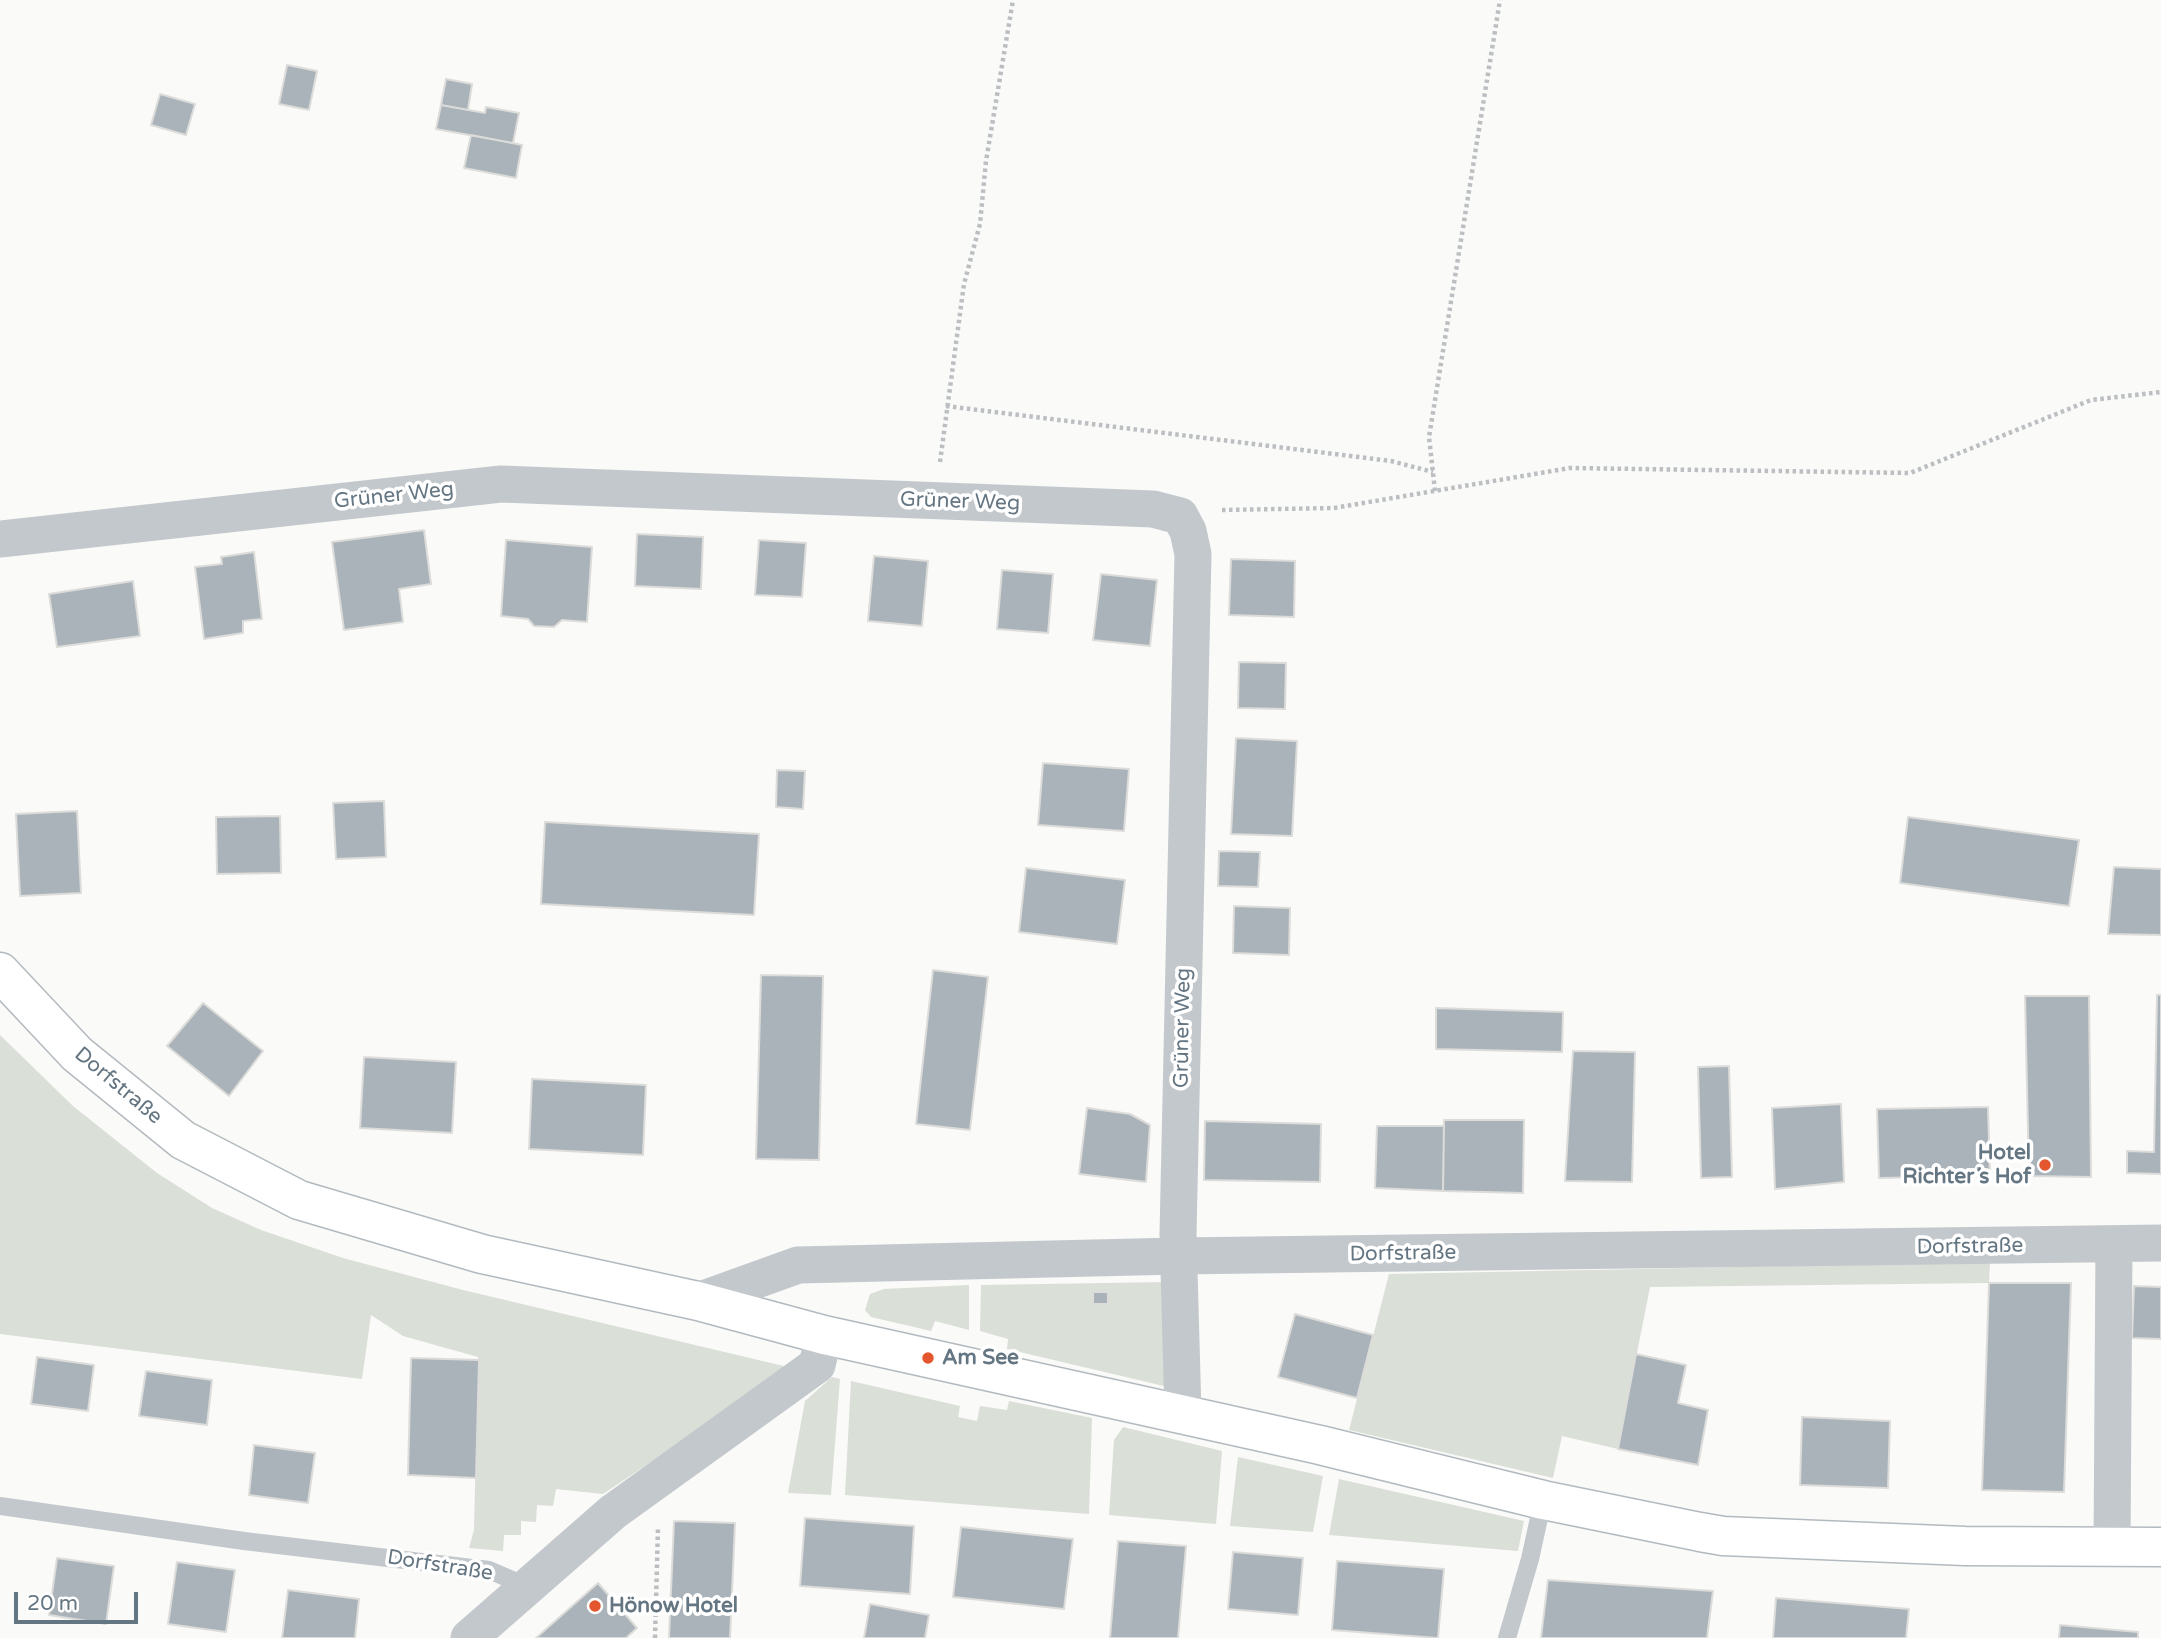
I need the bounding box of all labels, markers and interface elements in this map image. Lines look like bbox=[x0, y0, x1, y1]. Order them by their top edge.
street label: Grüner Weg bbox=[333, 477, 455, 515]
street label: Grüner Weg bbox=[899, 487, 1021, 517]
street label: Grüner Weg bbox=[1169, 968, 1197, 1088]
street label: Dorfstraße bbox=[69, 1042, 167, 1130]
place label: Hotel Richter´s Hof bbox=[1902, 1140, 2031, 1190]
marker: Hotel Richter´s Hof bbox=[2037, 1157, 2053, 1173]
street label: Dorfstraße bbox=[1916, 1233, 2024, 1261]
street label: Dorfstraße bbox=[1349, 1240, 1457, 1268]
place label: Am See bbox=[942, 1345, 1019, 1371]
marker: Am See bbox=[920, 1350, 936, 1366]
street label: Dorfstraße bbox=[385, 1545, 495, 1587]
scale bar bbox=[18, 1578, 142, 1622]
text: 20 m bbox=[27, 1591, 78, 1616]
place label: Hönow Hotel bbox=[609, 1593, 738, 1619]
marker: Hönow Hotel bbox=[587, 1598, 603, 1614]

